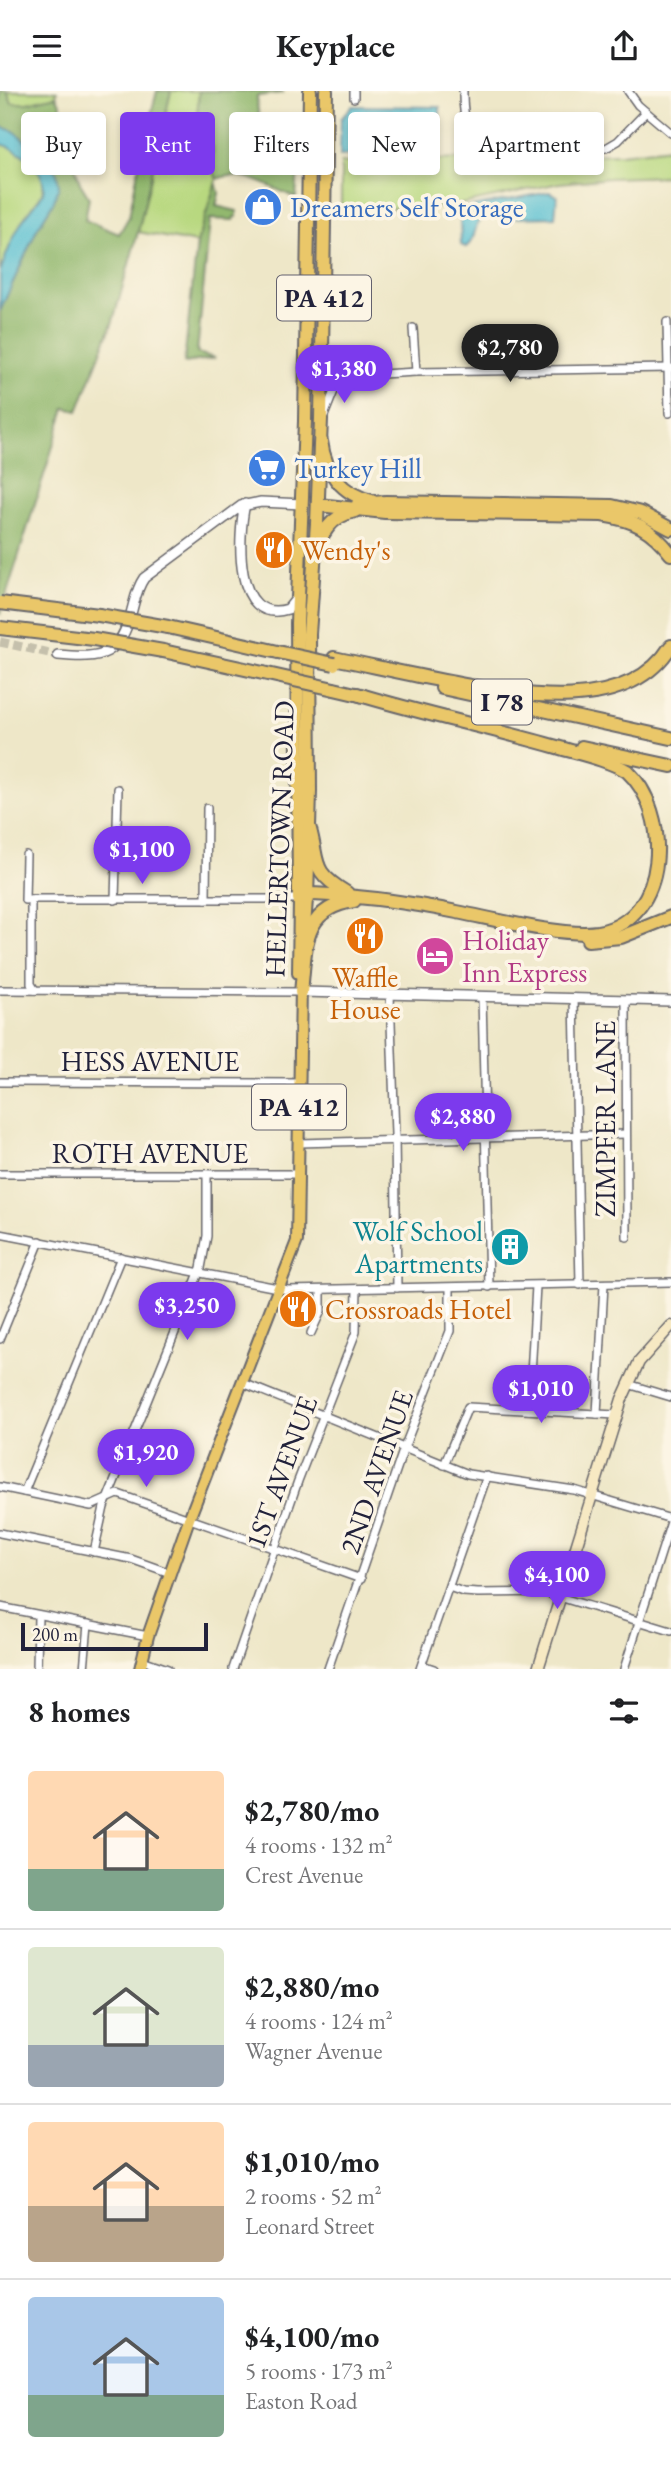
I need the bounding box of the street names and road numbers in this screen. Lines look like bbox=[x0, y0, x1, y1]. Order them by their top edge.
road number: PA 412 bbox=[277, 275, 371, 321]
road number: I 78 bbox=[472, 680, 532, 725]
street label: HELLERTOWN ROAD bbox=[256, 700, 302, 978]
street label: ZIMPFER LANE bbox=[587, 1021, 623, 1217]
street label: HESS AVENUE bbox=[61, 1043, 240, 1079]
road number: PA 412 bbox=[252, 1084, 346, 1129]
street label: ROTH AVENUE bbox=[52, 1135, 248, 1171]
street label: 2ND AVENUE bbox=[331, 1385, 421, 1559]
street label: 1ST AVENUE bbox=[237, 1391, 325, 1553]

